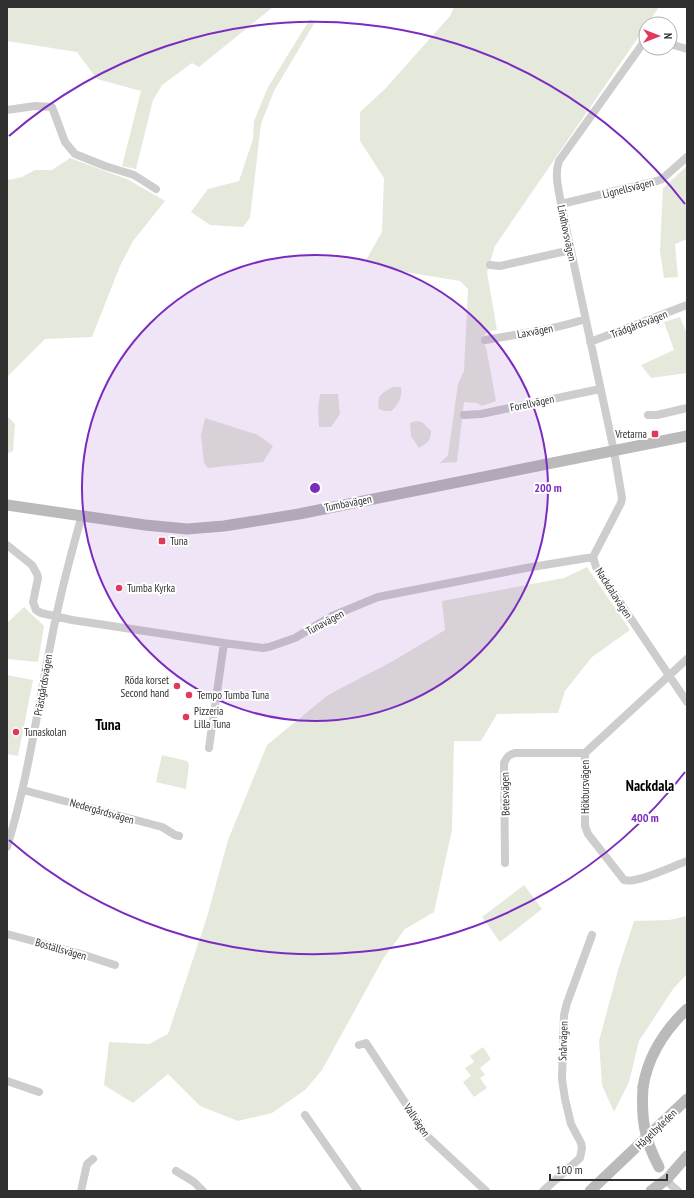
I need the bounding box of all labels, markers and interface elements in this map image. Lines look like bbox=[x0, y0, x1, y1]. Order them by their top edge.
north arrow bbox=[638, 16, 678, 56]
text: N bbox=[661, 33, 675, 39]
street label: Lignellsvägen bbox=[601, 175, 655, 201]
street label: Lindhovsvägen bbox=[554, 204, 580, 262]
street label: Trädgårdsvägen bbox=[609, 307, 669, 341]
street label: Laxvägen bbox=[516, 321, 554, 341]
street label: Forellvägen bbox=[509, 391, 556, 415]
place label: Vretarna bbox=[614, 427, 647, 441]
marker: Vretarna bbox=[650, 429, 660, 439]
text: 200 m bbox=[534, 480, 562, 495]
centre of rings bbox=[308, 481, 322, 495]
street label: Tumbavägen bbox=[323, 492, 373, 514]
place label: Tuna bbox=[170, 534, 188, 548]
marker: Tuna bbox=[157, 536, 167, 546]
street label: Nackdalavägen bbox=[592, 565, 636, 621]
place label: Tumba Kyrka bbox=[127, 581, 175, 595]
marker: Tumba Kyrka bbox=[114, 583, 124, 593]
street label: Tunavägen bbox=[304, 606, 346, 638]
street label: Prästgårdsvägen bbox=[31, 653, 55, 717]
place label: Röda korset Second hand bbox=[121, 673, 169, 700]
marker: Röda korset Second hand bbox=[172, 681, 182, 691]
place label: Tempo Tumba Tuna bbox=[197, 688, 269, 702]
marker: Tempo Tumba Tuna bbox=[184, 690, 194, 700]
place label: Pizzeria Lilla Tuna bbox=[194, 704, 231, 731]
marker: Pizzeria Lilla Tuna bbox=[181, 712, 191, 722]
district label: Tuna bbox=[95, 715, 121, 734]
place label: Tunaskolan bbox=[24, 725, 67, 739]
marker: Tunaskolan bbox=[11, 727, 21, 737]
street label: Hökbursvägen bbox=[578, 760, 592, 814]
street label: Betesvägen bbox=[498, 772, 512, 816]
district label: Nackdala bbox=[626, 776, 674, 795]
street label: Nedergårdsvägen bbox=[68, 795, 136, 827]
text: 400 m bbox=[631, 810, 659, 825]
street label: Boställsvägen bbox=[34, 935, 88, 963]
street label: Snårvägen bbox=[555, 1021, 571, 1061]
street label: Vallvägen bbox=[400, 1100, 433, 1139]
street label: Hågelbyleden bbox=[632, 1106, 680, 1152]
scale bar bbox=[550, 1156, 667, 1182]
text: 100 m bbox=[556, 1162, 583, 1177]

